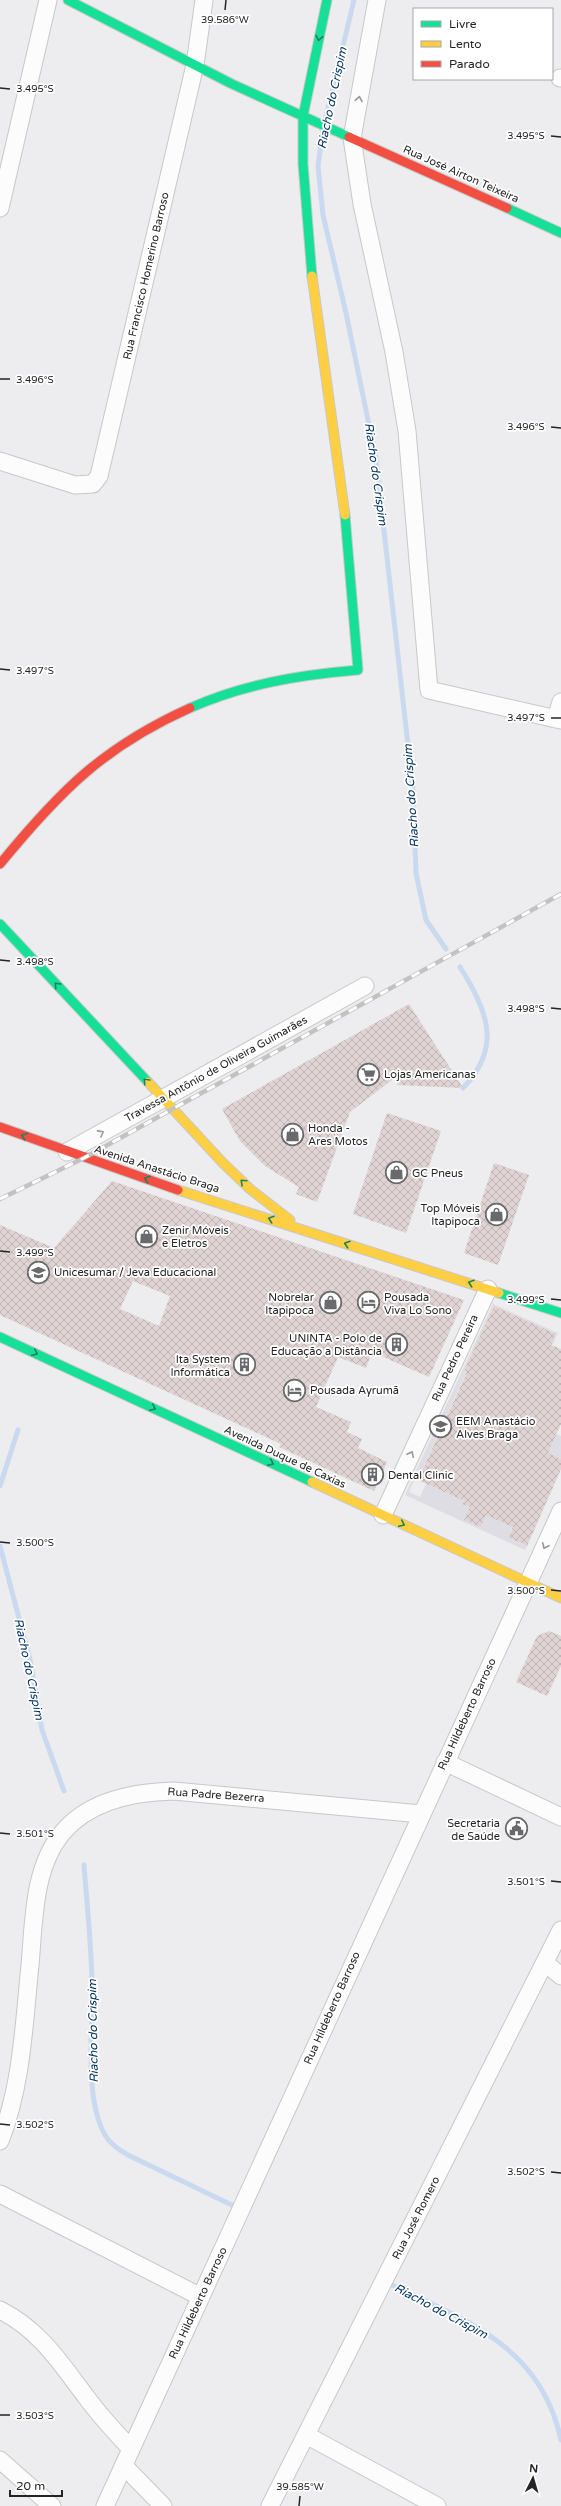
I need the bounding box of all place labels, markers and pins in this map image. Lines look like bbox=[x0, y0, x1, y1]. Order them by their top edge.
supermarket icon: Lojas Americanas bbox=[356, 1061, 382, 1087]
place label: Lojas Americanas bbox=[384, 1068, 476, 1081]
shop icon: Honda - Ares Motos bbox=[280, 1121, 306, 1147]
place label: Honda - Ares Motos bbox=[308, 1122, 368, 1148]
shop icon: GC Pneus bbox=[384, 1160, 410, 1186]
place label: GC Pneus bbox=[412, 1167, 463, 1180]
shop icon: Top Móveis Itapipoca bbox=[483, 1201, 509, 1227]
place label: Top Móveis Itapipoca bbox=[420, 1202, 480, 1228]
shop icon: Zenir Móveis e Eletros bbox=[134, 1223, 160, 1249]
place label: Zenir Móveis e Eletros bbox=[162, 1224, 229, 1250]
school or university icon: Unicesumar / Jeva Educacional bbox=[26, 1259, 52, 1285]
place label: Unicesumar / Jeva Educacional bbox=[54, 1266, 216, 1279]
shop icon: Nobrelar Itapipoca bbox=[317, 1290, 343, 1316]
hotel icon: Pousada Viva Lo Sono bbox=[356, 1290, 382, 1316]
place label: Nobrelar Itapipoca bbox=[265, 1291, 315, 1317]
place label: Pousada Viva Lo Sono bbox=[384, 1291, 452, 1317]
building icon: UNINTA - Polo de Educação a Distância bbox=[384, 1331, 410, 1357]
place label: UNINTA - Polo de Educação a Distância bbox=[271, 1332, 382, 1358]
building icon: Ita System Informática bbox=[232, 1352, 258, 1378]
place label: Ita System Informática bbox=[171, 1353, 230, 1379]
hotel icon: Pousada Ayrumã bbox=[282, 1377, 308, 1403]
place label: Pousada Ayrumã bbox=[310, 1384, 399, 1397]
school or university icon: EEM Anastácio Alves Braga bbox=[427, 1414, 453, 1440]
place label: EEM Anastácio Alves Braga bbox=[456, 1415, 536, 1441]
building icon: Dental Clinic bbox=[359, 1462, 385, 1488]
place label: Dental Clinic bbox=[388, 1469, 453, 1482]
public building icon: Secretaria de Saúde bbox=[503, 1816, 529, 1842]
place label: Secretaria de Saúde bbox=[447, 1817, 500, 1843]

